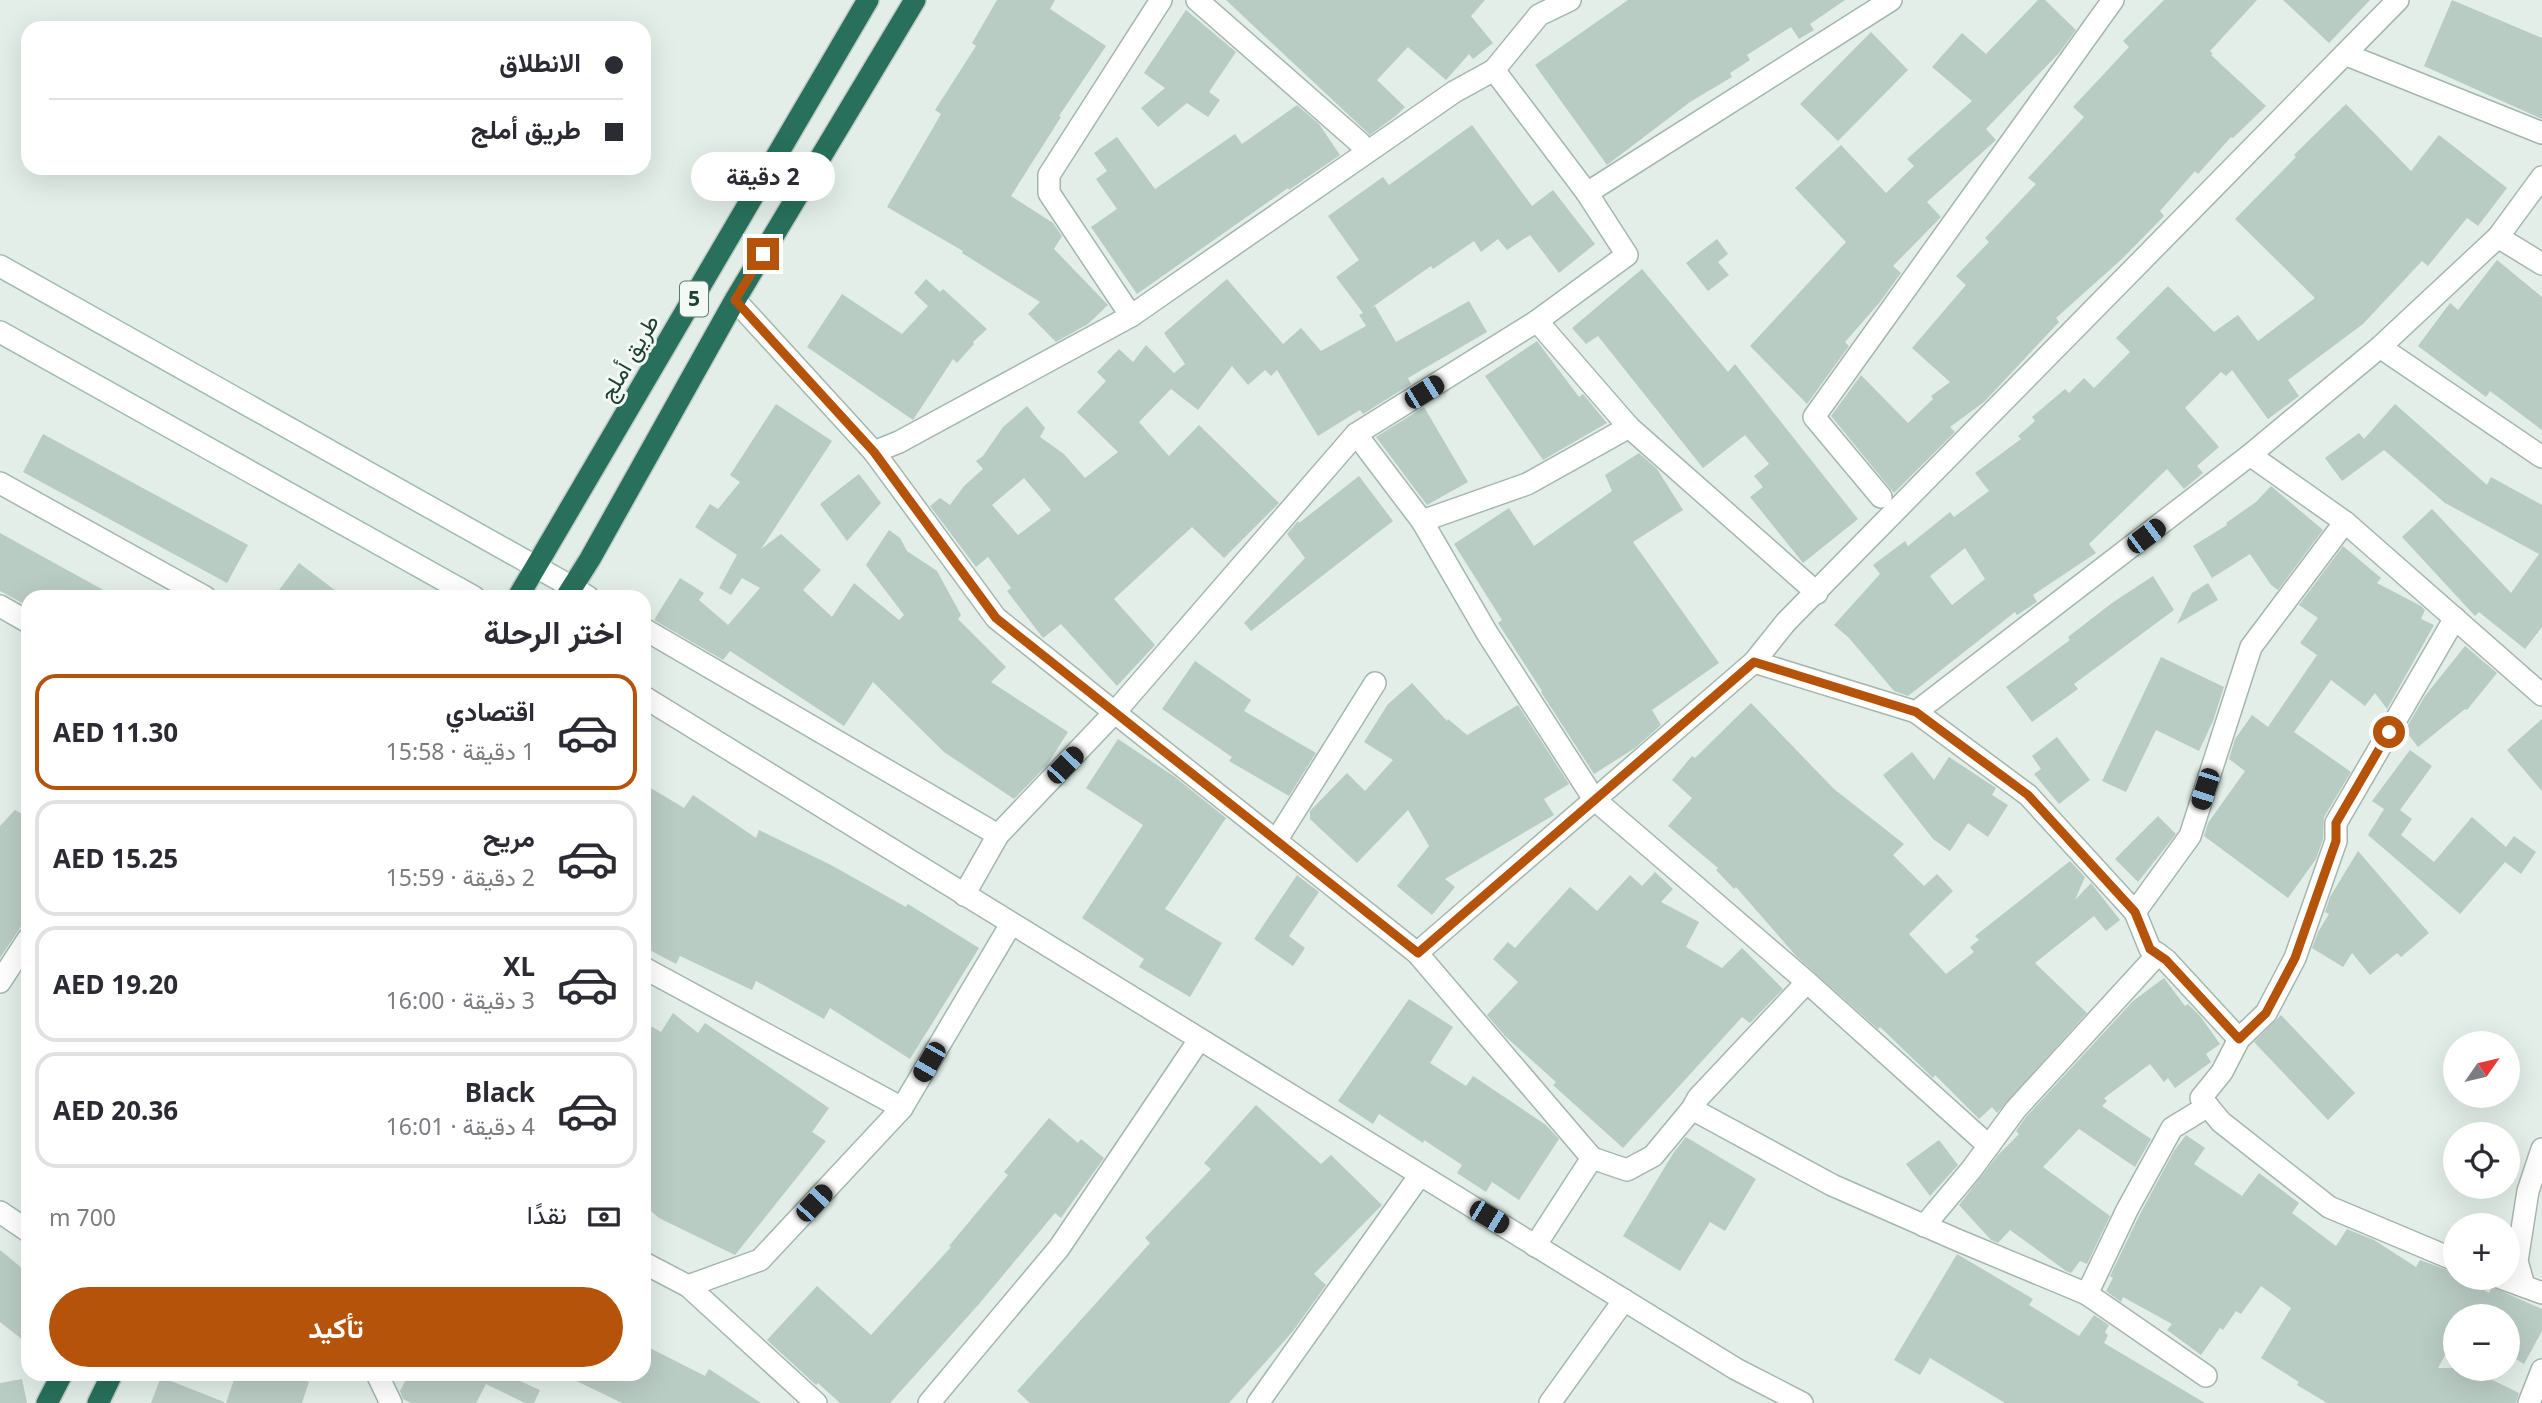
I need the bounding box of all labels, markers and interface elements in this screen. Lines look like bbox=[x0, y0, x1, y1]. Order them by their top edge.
text: الانطلاق bbox=[499, 44, 581, 80]
text: طريق أملج bbox=[471, 111, 581, 147]
callout: 2 دقيقة bbox=[691, 152, 835, 202]
text: 2 دقيقة bbox=[726, 160, 800, 192]
route end bbox=[747, 238, 779, 270]
road number: 5 bbox=[680, 282, 708, 316]
street label: طريق أملج bbox=[590, 308, 667, 407]
car bbox=[1401, 372, 1448, 412]
car bbox=[2123, 515, 2170, 557]
text: اختر الرحلة bbox=[483, 610, 623, 653]
text: اقتصادي bbox=[446, 693, 535, 729]
icon: car bbox=[556, 701, 619, 764]
text: AED 11.30 bbox=[53, 714, 178, 750]
route start bbox=[2373, 716, 2405, 748]
text: 1 دقيقة · 15:58 bbox=[386, 735, 535, 767]
car bbox=[1043, 743, 1088, 787]
car bbox=[2189, 766, 2222, 812]
text: مريح bbox=[483, 819, 535, 855]
icon: car bbox=[556, 827, 619, 890]
text: AED 15.25 bbox=[53, 840, 178, 876]
text: 2 دقيقة · 15:59 bbox=[386, 861, 535, 893]
text: XL bbox=[503, 948, 535, 984]
icon: car bbox=[556, 953, 619, 1016]
text: AED 19.20 bbox=[53, 966, 178, 1002]
text: 3 دقيقة · 16:00 bbox=[386, 984, 535, 1016]
north arrow bbox=[2443, 1031, 2520, 1108]
map controls bbox=[2443, 1031, 2520, 1381]
car bbox=[910, 1039, 949, 1085]
text: Black bbox=[465, 1074, 535, 1110]
icon: car bbox=[556, 1079, 619, 1142]
text: AED 20.36 bbox=[53, 1092, 178, 1128]
text: 4 دقيقة · 16:01 bbox=[386, 1110, 535, 1142]
button: locate bbox=[2443, 1122, 2520, 1199]
car bbox=[792, 1180, 837, 1226]
text: نقدًا bbox=[527, 1196, 567, 1232]
car bbox=[1466, 1197, 1513, 1237]
icon: cash bbox=[585, 1198, 623, 1236]
text: 700 m bbox=[49, 1201, 116, 1233]
button: + bbox=[2443, 1213, 2520, 1290]
button: تأكيد bbox=[49, 1287, 623, 1367]
button: − bbox=[2443, 1304, 2520, 1381]

